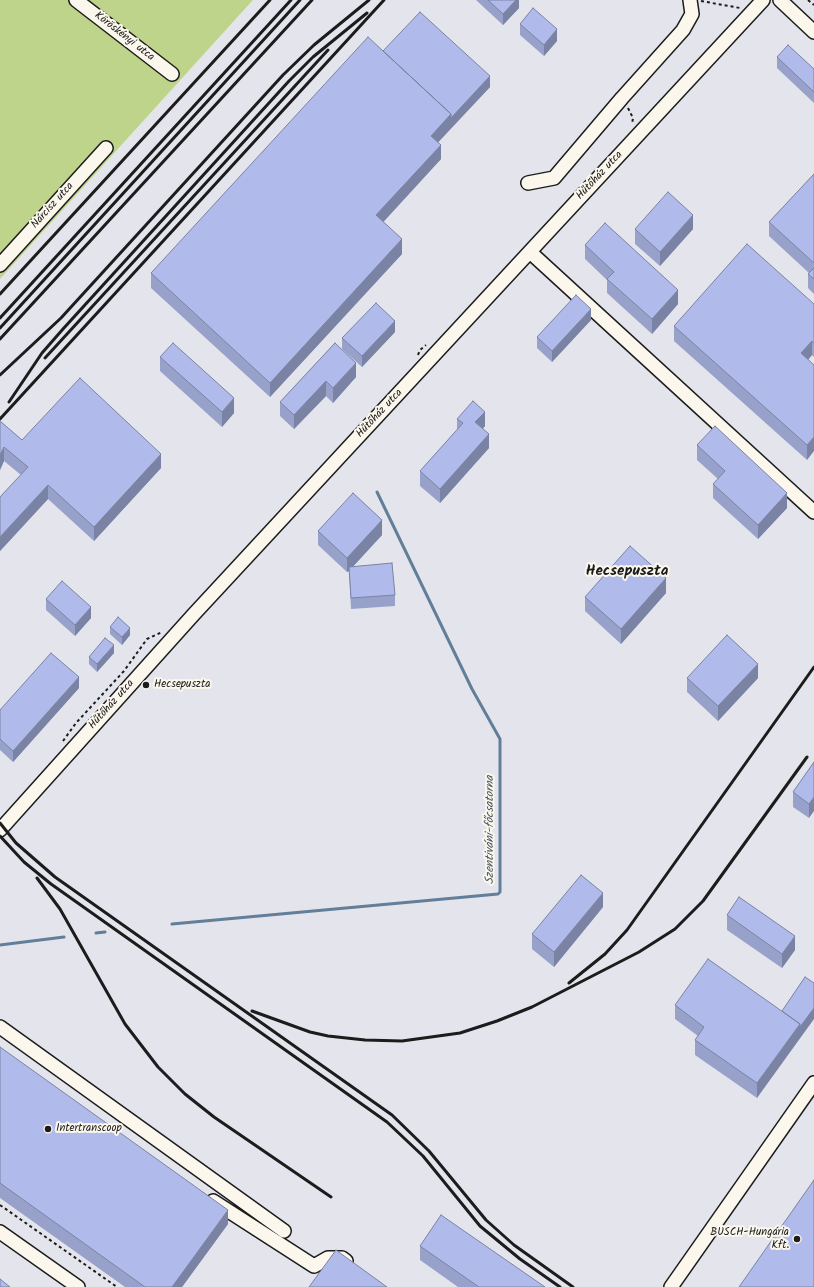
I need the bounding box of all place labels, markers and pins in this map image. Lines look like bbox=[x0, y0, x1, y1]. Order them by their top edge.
place label: Hecsepuszta bbox=[154, 678, 210, 692]
marker: Hecsepuszta bbox=[141, 680, 151, 690]
place label: Intertranscoop bbox=[56, 1122, 122, 1136]
marker: Intertranscoop bbox=[43, 1124, 53, 1134]
place label: BUSCH-Hungária Kft. bbox=[710, 1226, 789, 1252]
marker: BUSCH-Hungária Kft. bbox=[792, 1234, 802, 1244]

